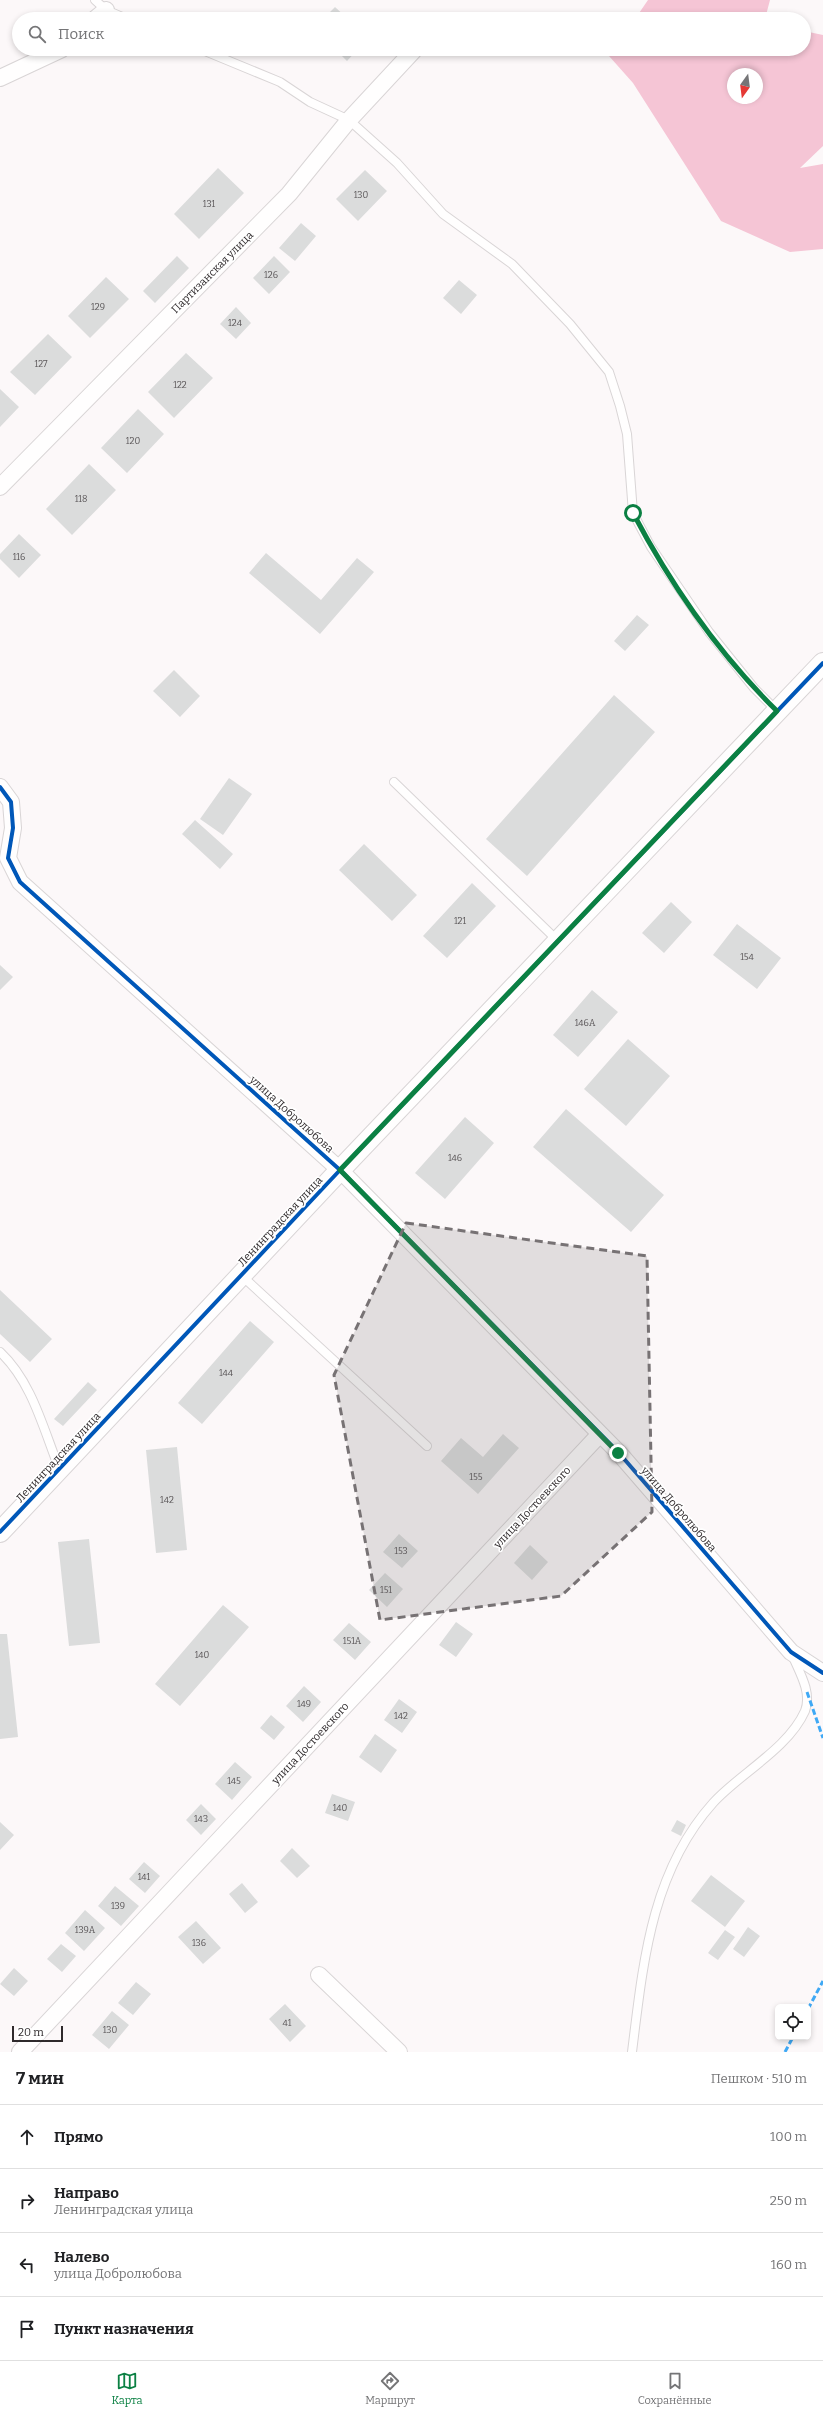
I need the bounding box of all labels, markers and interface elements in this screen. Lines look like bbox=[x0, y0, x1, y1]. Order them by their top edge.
search box bbox=[12, 12, 811, 56]
icon: search bbox=[26, 23, 48, 45]
text: Поиск bbox=[58, 25, 104, 43]
north arrow bbox=[727, 68, 763, 104]
house number: 130 bbox=[354, 190, 369, 200]
house number: 131 bbox=[203, 199, 216, 209]
street label: Партизанская улица bbox=[169, 229, 256, 316]
house number: 126 bbox=[264, 270, 278, 280]
house number: 129 bbox=[91, 302, 105, 312]
house number: 124 bbox=[228, 318, 243, 328]
house number: 127 bbox=[35, 359, 48, 369]
house number: 122 bbox=[173, 380, 187, 390]
house number: 120 bbox=[126, 436, 140, 446]
house number: 118 bbox=[75, 494, 87, 504]
route start bbox=[624, 504, 642, 522]
house number: 116 bbox=[13, 552, 25, 562]
house number: 121 bbox=[454, 916, 466, 926]
house number: 154 bbox=[740, 952, 755, 962]
house number: 146А bbox=[575, 1018, 596, 1028]
street label: улица Добролюбова bbox=[246, 1073, 336, 1155]
house number: 146 bbox=[448, 1153, 462, 1163]
street label: Ленинградская улица bbox=[235, 1174, 325, 1269]
house number: 144 bbox=[219, 1368, 234, 1378]
street label: Ленинградская улица bbox=[13, 1410, 103, 1505]
route end bbox=[609, 1444, 627, 1462]
street label: улица Добролюбова bbox=[638, 1463, 719, 1554]
street label: улица Достоевского bbox=[490, 1464, 574, 1552]
house number: 155 bbox=[469, 1472, 483, 1482]
house number: 142 bbox=[160, 1495, 174, 1505]
house number: 153 bbox=[394, 1546, 408, 1556]
house number: 151 bbox=[380, 1585, 392, 1595]
house number: 151А bbox=[343, 1636, 362, 1646]
house number: 140 bbox=[195, 1650, 210, 1660]
house number: 149 bbox=[297, 1699, 311, 1709]
street label: улица Достоевского bbox=[268, 1700, 352, 1788]
house number: 142 bbox=[394, 1711, 408, 1721]
house number: 145 bbox=[227, 1776, 241, 1786]
house number: 140 bbox=[333, 1803, 348, 1813]
house number: 143 bbox=[194, 1814, 208, 1824]
house number: 141 bbox=[138, 1872, 151, 1882]
house number: 139 bbox=[111, 1901, 125, 1911]
house number: 139А bbox=[75, 1925, 96, 1935]
house number: 136 bbox=[192, 1938, 206, 1948]
map controls bbox=[775, 2004, 811, 2040]
button: locate bbox=[775, 2004, 811, 2040]
house number: 41 bbox=[283, 2018, 292, 2028]
scale bar bbox=[12, 2024, 63, 2043]
house number: 130 bbox=[103, 2025, 118, 2035]
text: 20 m bbox=[18, 2026, 44, 2039]
text: 7 мин bbox=[16, 2068, 64, 2089]
text: Пешком · 510 m bbox=[711, 2071, 807, 2086]
icon: ahead bbox=[16, 2126, 38, 2148]
text: Прямо bbox=[54, 2128, 103, 2146]
text: 100 m bbox=[770, 2129, 807, 2144]
text: Направо bbox=[54, 2184, 119, 2202]
icon: right bbox=[16, 2190, 38, 2212]
text: 250 m bbox=[770, 2193, 807, 2208]
text: Ленинградская улица bbox=[54, 2202, 193, 2217]
text: Налево bbox=[54, 2248, 109, 2266]
icon: left bbox=[16, 2254, 38, 2276]
text: 160 m bbox=[771, 2257, 807, 2272]
text: улица Добролюбова bbox=[54, 2266, 182, 2281]
icon: arrive bbox=[16, 2318, 38, 2340]
text: Пункт назначения bbox=[54, 2320, 194, 2338]
tab: Карта bbox=[111, 2370, 142, 2407]
tab: Маршрут bbox=[365, 2370, 415, 2407]
tab: Сохранённые bbox=[638, 2370, 712, 2407]

